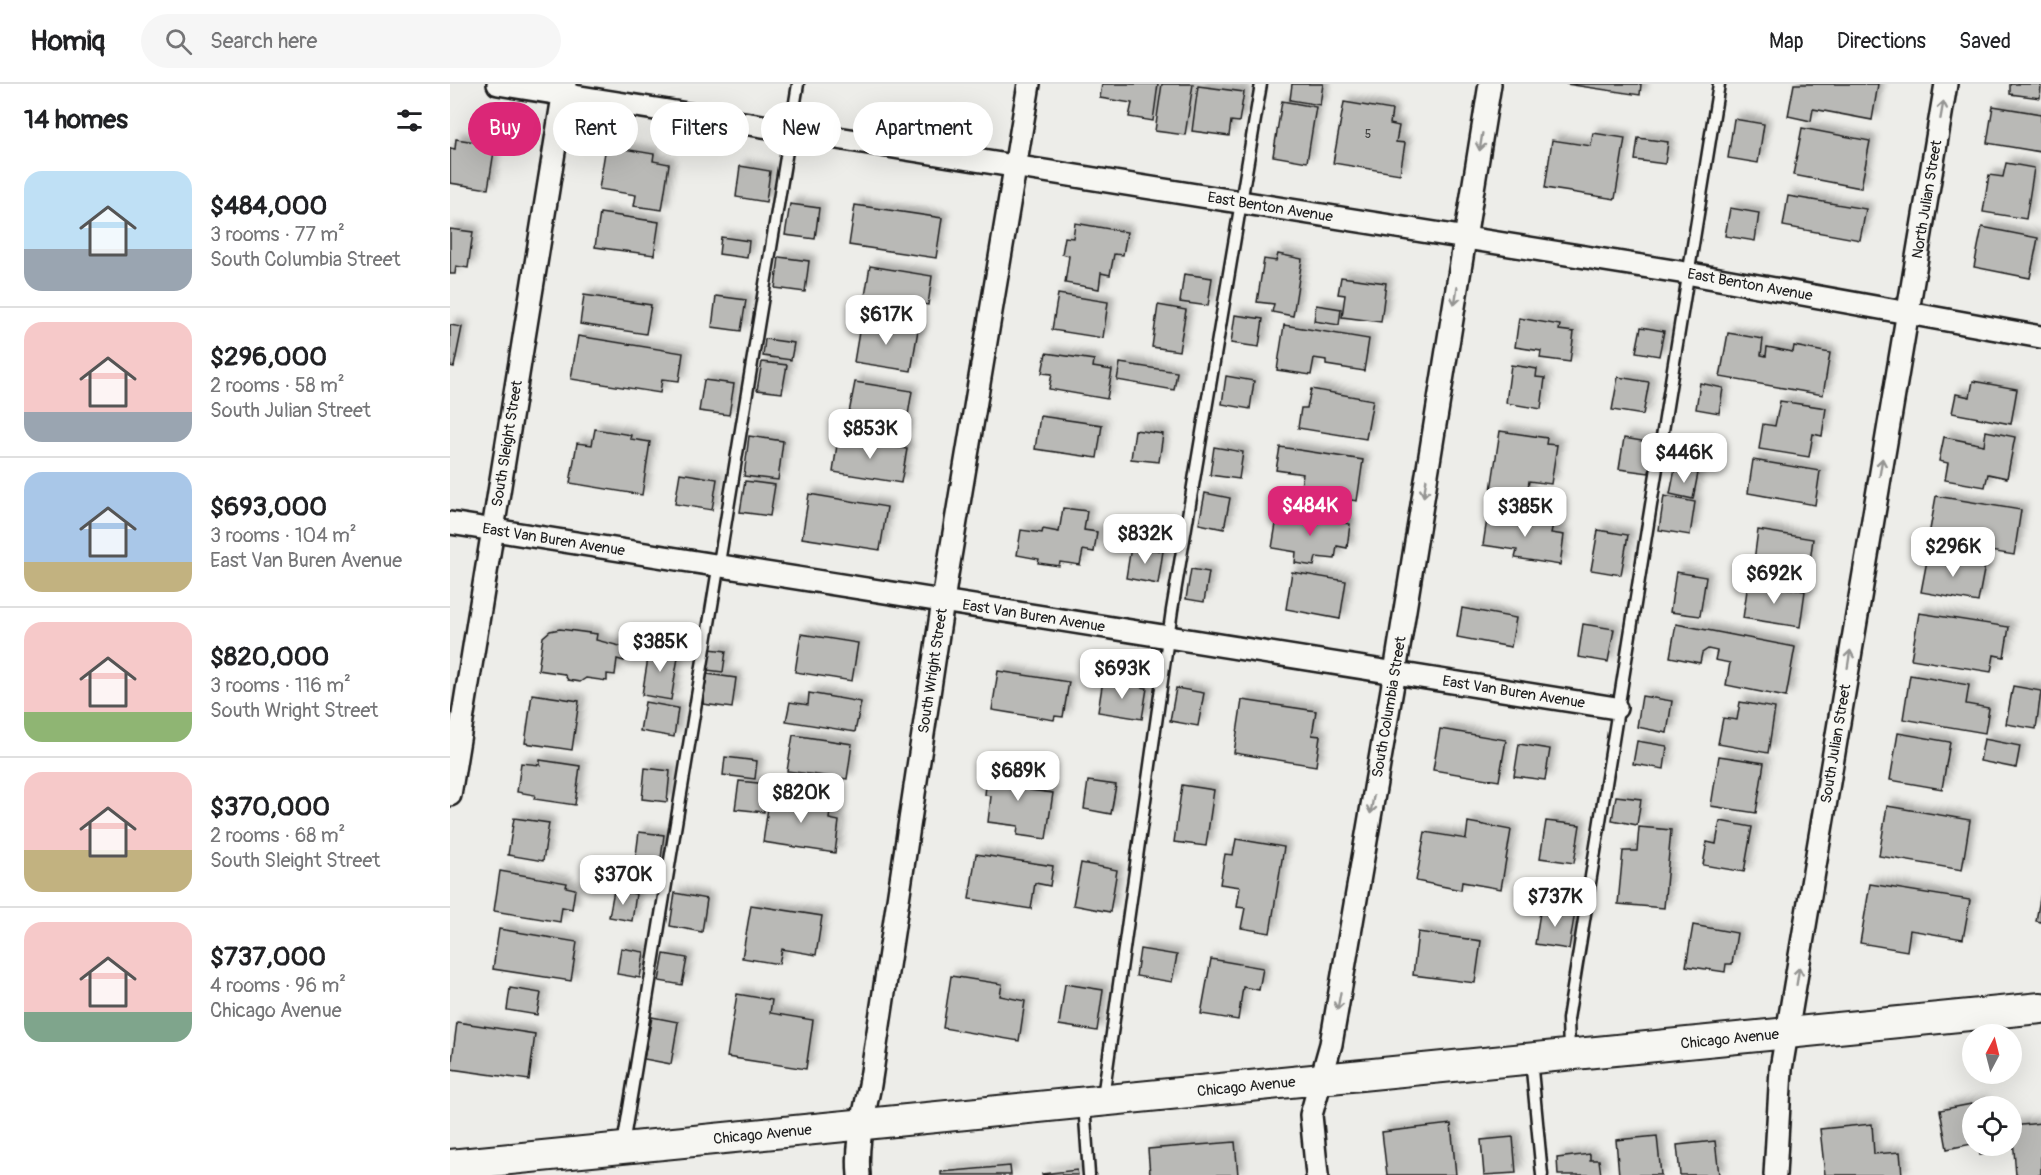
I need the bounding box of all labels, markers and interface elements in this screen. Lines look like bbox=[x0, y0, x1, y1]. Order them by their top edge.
search box bbox=[141, 14, 561, 68]
text: Homiq bbox=[30, 24, 105, 59]
icon: search bbox=[162, 25, 195, 58]
text: Search here bbox=[210, 27, 317, 55]
text: Map bbox=[1769, 28, 1804, 55]
text: Directions bbox=[1837, 28, 1926, 55]
text: Saved bbox=[1959, 28, 2011, 55]
one-way arrow bbox=[1936, 100, 1947, 120]
chip: Buy bbox=[468, 102, 541, 156]
chip: Rent bbox=[553, 102, 638, 156]
chip: Filters bbox=[650, 102, 749, 156]
chip: New bbox=[761, 102, 841, 156]
chip: Apartment bbox=[853, 102, 993, 156]
text: 14 homes bbox=[24, 104, 128, 136]
icon: filters bbox=[393, 104, 426, 137]
house number: 5 bbox=[1365, 127, 1371, 142]
one-way arrow bbox=[1475, 131, 1486, 151]
street label: North Julian Street bbox=[1908, 138, 1947, 260]
street label: East Benton Avenue bbox=[1206, 188, 1335, 227]
text: $484,000 bbox=[210, 190, 327, 222]
icon: home bbox=[72, 195, 144, 267]
text: 3 rooms · 77 m² bbox=[210, 222, 345, 247]
text: South Columbia Street bbox=[210, 247, 401, 272]
street label: East Benton Avenue bbox=[1686, 264, 1815, 306]
one-way arrow bbox=[1450, 285, 1461, 305]
pin: $617K bbox=[844, 295, 928, 346]
text: $617K bbox=[860, 302, 912, 327]
text: $296,000 bbox=[210, 341, 327, 373]
icon: home bbox=[72, 346, 144, 418]
text: 2 rooms · 58 m² bbox=[210, 373, 345, 398]
street label: South Sleight Street bbox=[488, 378, 527, 508]
text: South Julian Street bbox=[210, 398, 371, 423]
pin: $853K bbox=[828, 409, 912, 460]
text: $853K bbox=[843, 416, 897, 441]
pin: $446K bbox=[1642, 433, 1726, 484]
text: $446K bbox=[1655, 440, 1713, 465]
one-way arrow bbox=[1876, 457, 1887, 477]
one-way arrow bbox=[1419, 478, 1430, 498]
pin: $484K bbox=[1268, 486, 1352, 537]
pin: $385K bbox=[1483, 487, 1567, 538]
text: $693,000 bbox=[210, 491, 327, 523]
text: $484K bbox=[1282, 493, 1338, 518]
text: $385K bbox=[1498, 494, 1552, 519]
icon: home bbox=[72, 496, 144, 568]
pin: $832K bbox=[1103, 514, 1187, 565]
street label: East Van Buren Avenue bbox=[481, 519, 627, 561]
text: $832K bbox=[1117, 521, 1173, 546]
text: 3 rooms · 104 m² bbox=[210, 523, 357, 548]
pin: $296K bbox=[1911, 527, 1995, 578]
text: $296K bbox=[1925, 534, 1981, 559]
text: East Van Buren Avenue bbox=[210, 548, 402, 573]
pin: $692K bbox=[1732, 554, 1816, 605]
text: $692K bbox=[1746, 561, 1802, 586]
street label: East Van Buren Avenue bbox=[961, 595, 1107, 637]
street label: South Wright Street bbox=[914, 606, 952, 735]
pin: $385K bbox=[618, 622, 702, 673]
text: $385K bbox=[633, 629, 687, 654]
street label: South Columbia Street bbox=[1368, 634, 1411, 779]
text: $820,000 bbox=[210, 641, 329, 673]
icon: home bbox=[72, 646, 144, 718]
pin: $693K bbox=[1080, 649, 1164, 700]
one-way arrow bbox=[1844, 650, 1855, 669]
text: $693K bbox=[1094, 656, 1150, 681]
street label: East Van Buren Avenue bbox=[1441, 672, 1587, 713]
text: 3 rooms · 116 m² bbox=[210, 673, 351, 698]
street label: South Julian Street bbox=[1817, 682, 1855, 805]
text: South Wright Street bbox=[210, 698, 378, 723]
pin: $689K bbox=[976, 751, 1060, 802]
text: $689K bbox=[991, 758, 1045, 783]
pin: $820K bbox=[759, 773, 843, 824]
text: $820K bbox=[772, 780, 830, 805]
text: $370,000 bbox=[210, 791, 330, 823]
one-way arrow bbox=[1366, 795, 1377, 814]
icon: home bbox=[72, 796, 144, 868]
text: 2 rooms · 68 m² bbox=[210, 823, 345, 848]
text: South Sleight Street bbox=[210, 848, 380, 873]
pin: $370K bbox=[581, 855, 665, 906]
text: $370K bbox=[594, 862, 652, 887]
pin: $737K bbox=[1513, 877, 1597, 928]
text: $737K bbox=[1527, 884, 1583, 909]
text: $737,000 bbox=[210, 941, 326, 973]
icon: home bbox=[72, 946, 144, 1018]
one-way arrow bbox=[1792, 967, 1803, 986]
text: 4 rooms · 96 m² bbox=[210, 973, 346, 998]
one-way arrow bbox=[1333, 991, 1344, 1010]
text: Chicago Avenue bbox=[210, 998, 342, 1023]
north arrow bbox=[1962, 1024, 2022, 1084]
map controls bbox=[1962, 1024, 2022, 1156]
street label: Chicago Avenue bbox=[1680, 1025, 1781, 1054]
street label: Chicago Avenue bbox=[1196, 1073, 1297, 1101]
button: locate bbox=[1962, 1096, 2022, 1156]
street label: Chicago Avenue bbox=[712, 1120, 813, 1149]

